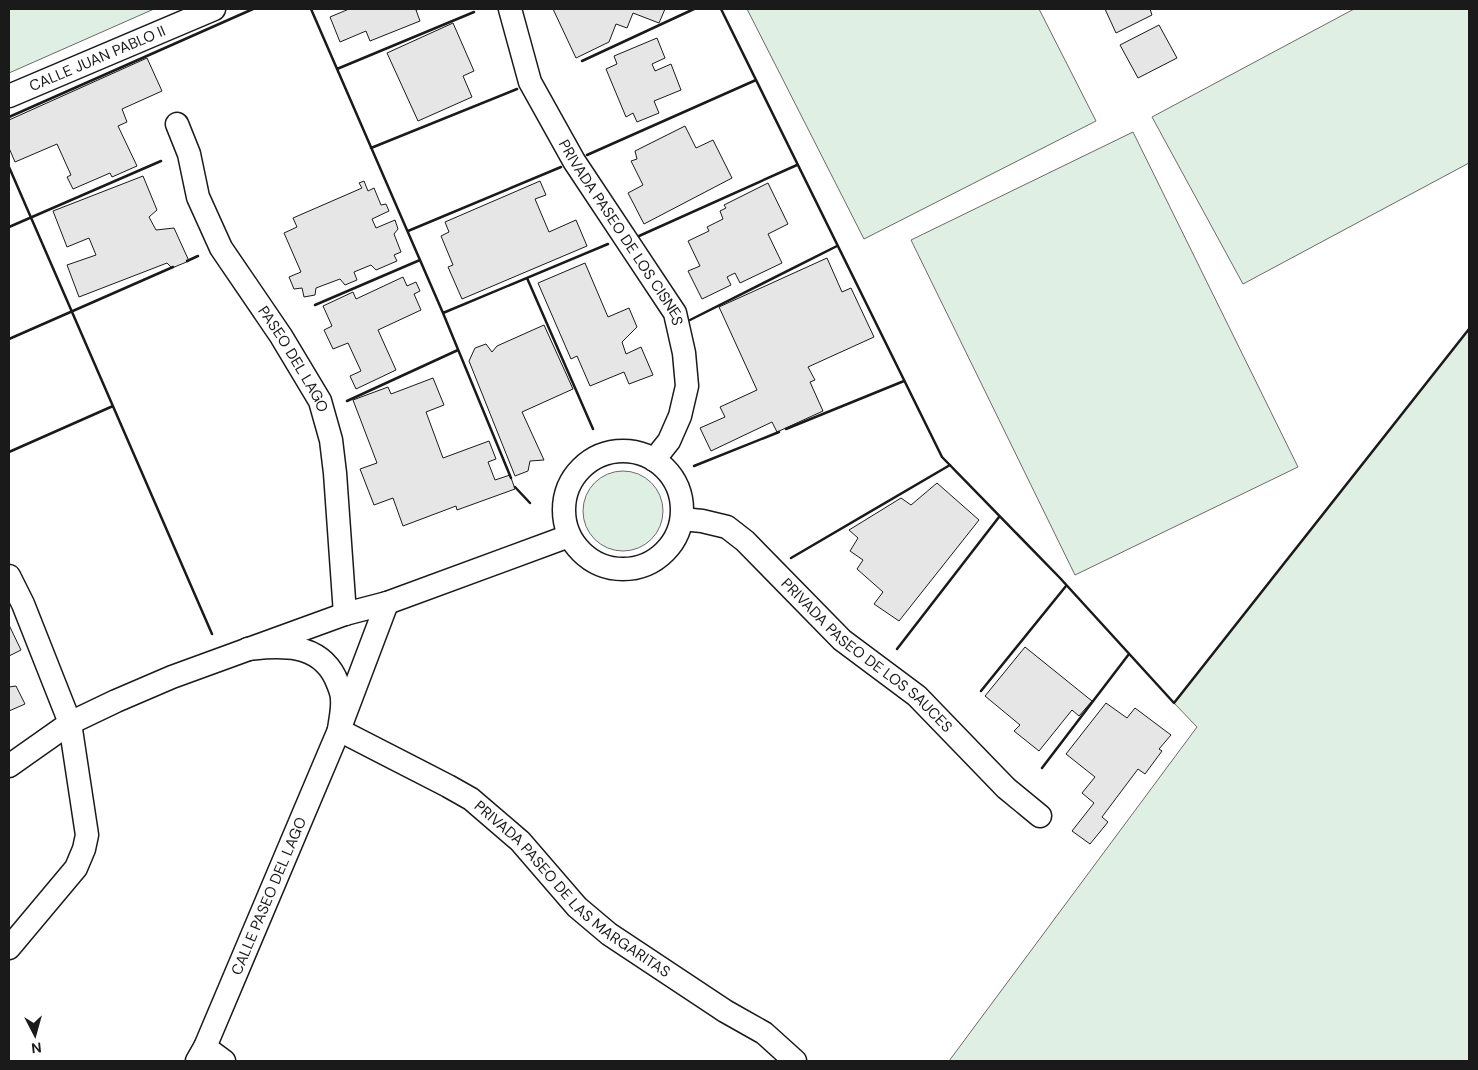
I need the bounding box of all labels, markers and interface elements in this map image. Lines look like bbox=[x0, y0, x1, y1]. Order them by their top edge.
street label: CALLE JUAN PABLO II bbox=[26, 21, 168, 96]
street label: PRIVADA PASEO DE LOS CISNES bbox=[554, 136, 688, 328]
street label: PASEO DEL LAGO bbox=[253, 302, 333, 414]
street label: PRIVADA PASEO DE LOS SAUCES bbox=[777, 574, 957, 737]
street label: PRIVADA PASEO DE LAS MARGARITAS bbox=[470, 796, 674, 982]
street label: CALLE PASEO DEL LAGO bbox=[227, 814, 311, 978]
north arrow bbox=[10, 1010, 60, 1060]
text: N bbox=[30, 1038, 42, 1057]

